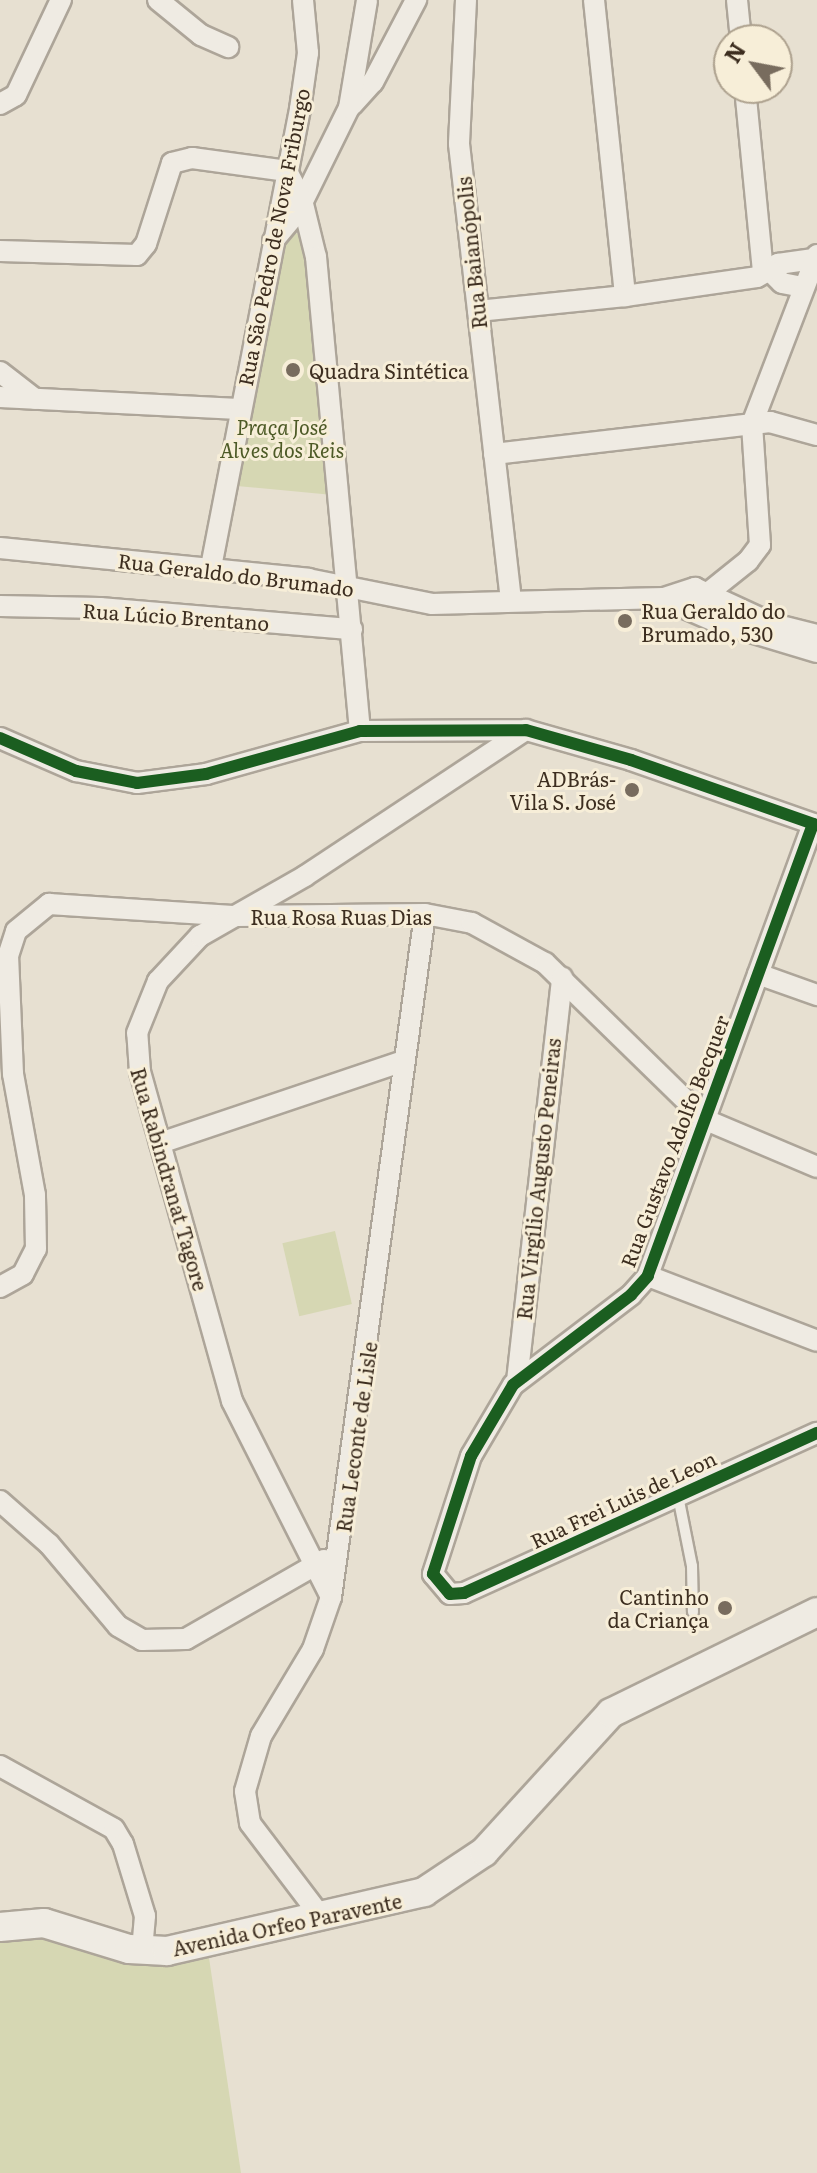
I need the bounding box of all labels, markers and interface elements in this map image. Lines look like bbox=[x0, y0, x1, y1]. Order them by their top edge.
north arrow bbox=[713, 24, 793, 104]
text: N bbox=[715, 36, 753, 69]
street label: Rua São Pedro de Nova Friburgo bbox=[232, 86, 314, 388]
street label: Rua Baianópolis bbox=[451, 176, 491, 330]
place label: Quadra Sintética bbox=[309, 358, 469, 382]
marker: Quadra Sintética bbox=[284, 361, 302, 379]
park label: Praça José Alves dos Reis bbox=[220, 415, 344, 462]
street label: Rua Geraldo do Brumado bbox=[117, 548, 355, 600]
street label: Rua Lúcio Brentano bbox=[82, 598, 270, 634]
place label: Rua Geraldo do Brumado, 530 bbox=[641, 598, 786, 645]
marker: Rua Geraldo do Brumado, 530 bbox=[616, 612, 634, 630]
place label: ADBrás- Vila S. José bbox=[510, 766, 616, 813]
marker: ADBrás- Vila S. José bbox=[623, 781, 641, 799]
street label: Rua Rosa Ruas Dias bbox=[250, 904, 432, 928]
street label: Rua Gustavo Adolfo Becquer bbox=[615, 1012, 733, 1270]
street label: Rua Virgílio Augusto Peneiras bbox=[511, 1037, 565, 1321]
street label: Rua Rabindranat Tagore bbox=[127, 1065, 213, 1293]
street label: Rua Leconte de Lisle bbox=[331, 1340, 381, 1534]
street label: Rua Frei Luis de Leon bbox=[526, 1445, 720, 1553]
place label: Cantinho da Criança bbox=[607, 1584, 709, 1631]
marker: Cantinho da Criança bbox=[716, 1599, 734, 1617]
street label: Avenida Orfeo Paravente bbox=[170, 1888, 404, 1960]

